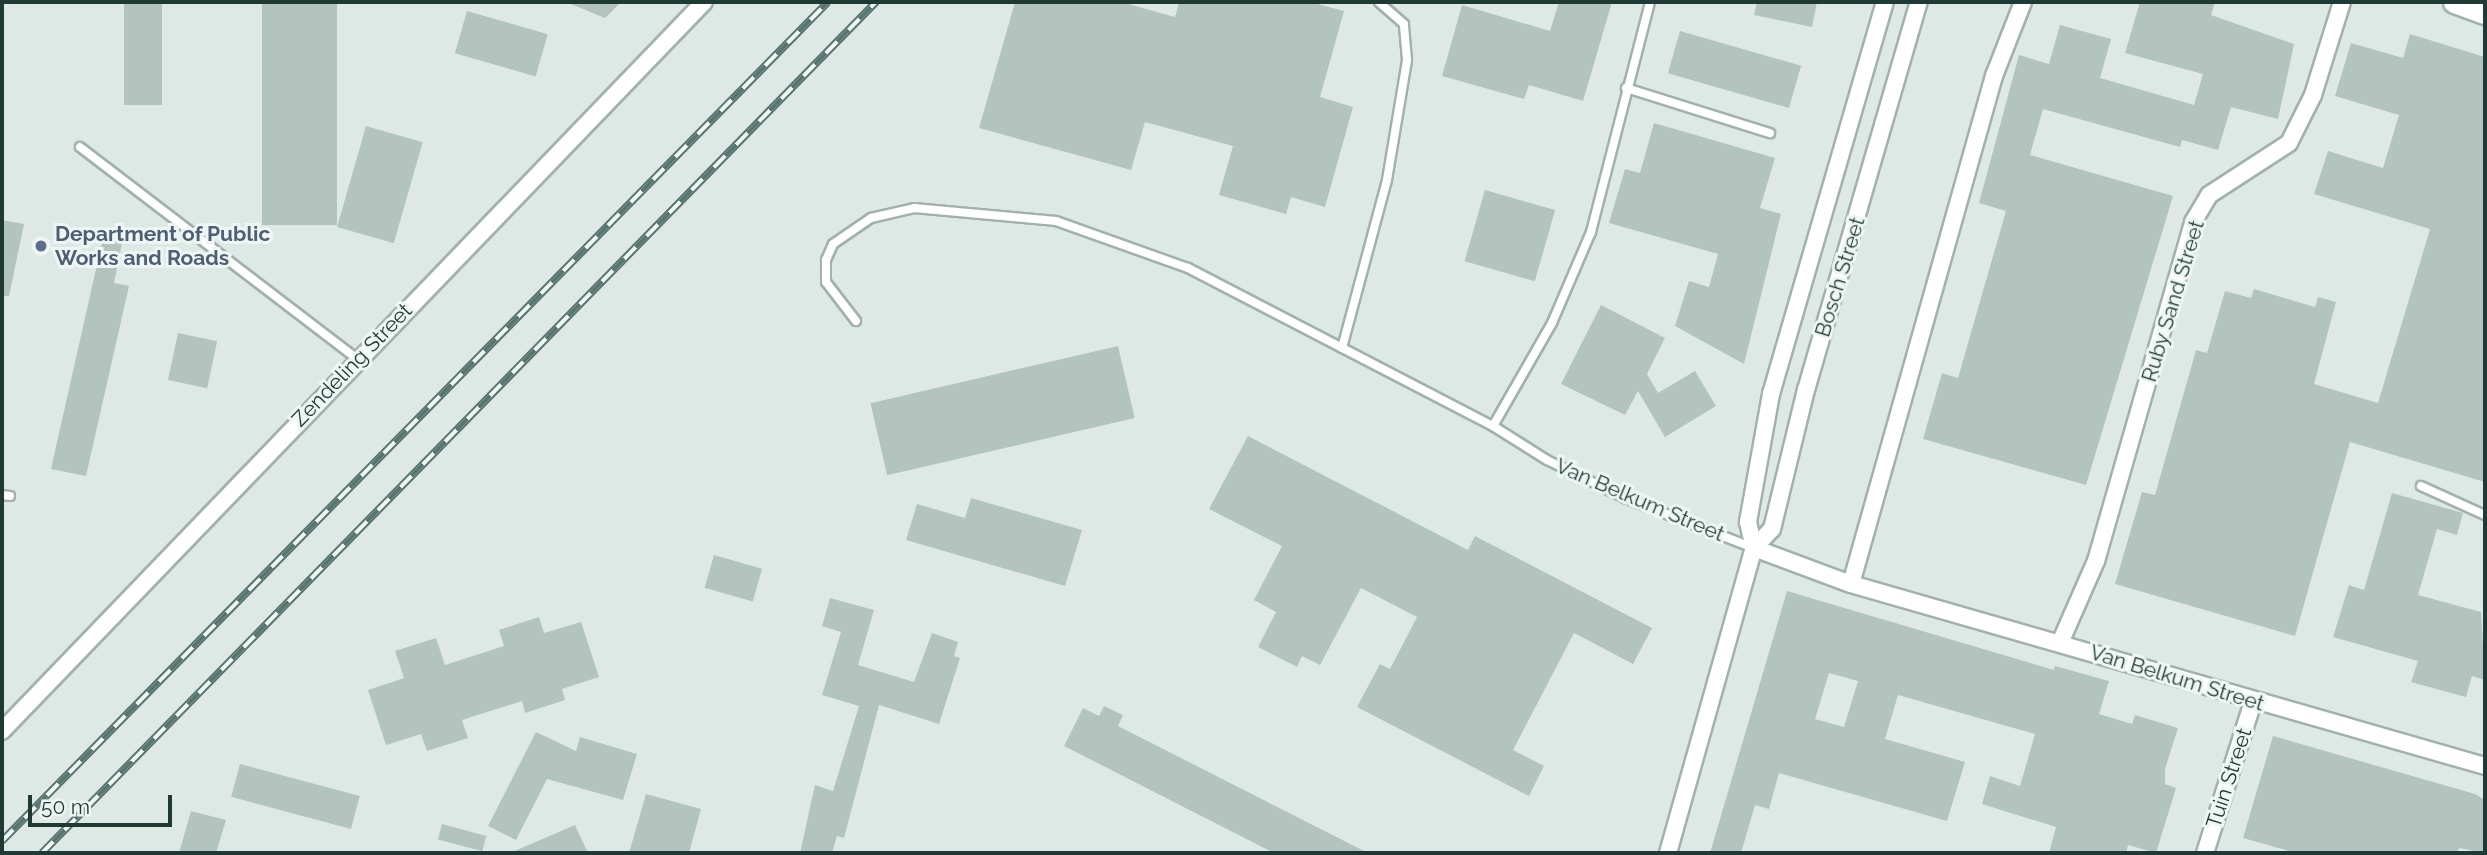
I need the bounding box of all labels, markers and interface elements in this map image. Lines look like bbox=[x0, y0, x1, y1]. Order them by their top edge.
street label: Bosch Street bbox=[1810, 214, 1870, 340]
street label: Ruby Sand Street bbox=[2136, 217, 2210, 385]
place label: Department of Public Works and Roads bbox=[55, 221, 271, 271]
marker: Department of Public Works and Roads bbox=[33, 238, 49, 254]
street label: Zendeling Street bbox=[287, 298, 417, 432]
street label: Van Belkum Street bbox=[1552, 453, 1728, 547]
street label: Van Belkum Street bbox=[2087, 640, 2267, 716]
street label: Tuin Street bbox=[2201, 725, 2257, 831]
scale bar bbox=[32, 782, 175, 826]
text: 50 m bbox=[41, 794, 90, 819]

